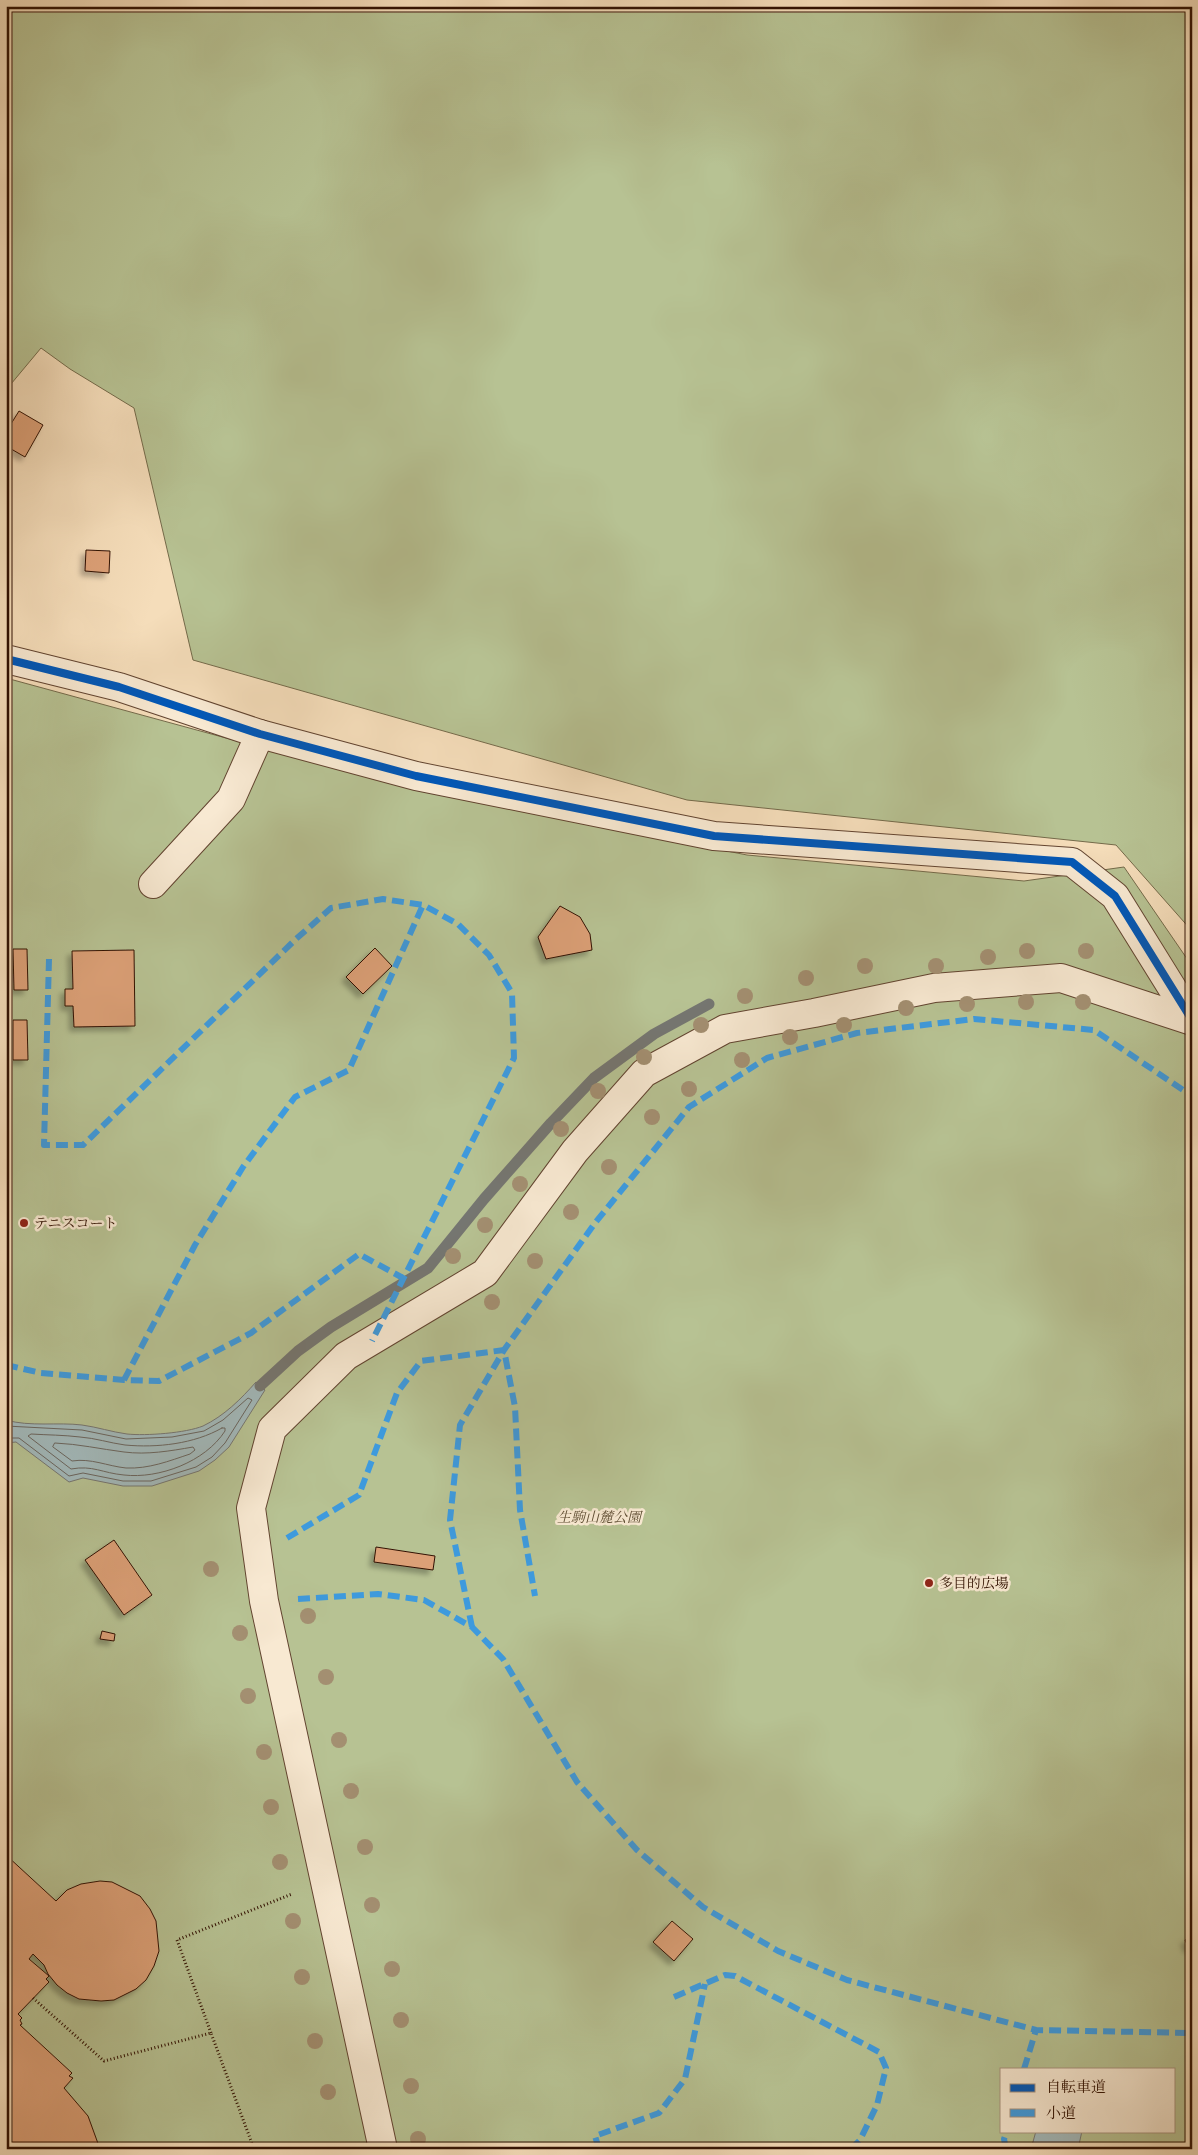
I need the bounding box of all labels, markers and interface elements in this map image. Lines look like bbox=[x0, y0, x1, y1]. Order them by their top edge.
place label: テニスコート bbox=[34, 1215, 117, 1232]
marker: テニスコート bbox=[18, 1217, 30, 1229]
park label: 生駒山麓公園 bbox=[557, 1509, 643, 1526]
place label: 多目的広場 bbox=[939, 1575, 1009, 1592]
marker: 多目的広場 bbox=[923, 1577, 935, 1589]
legend bbox=[1000, 2068, 1176, 2132]
text: 自転車道 bbox=[1046, 2078, 1106, 2096]
text: 小道 bbox=[1046, 2104, 1076, 2122]

